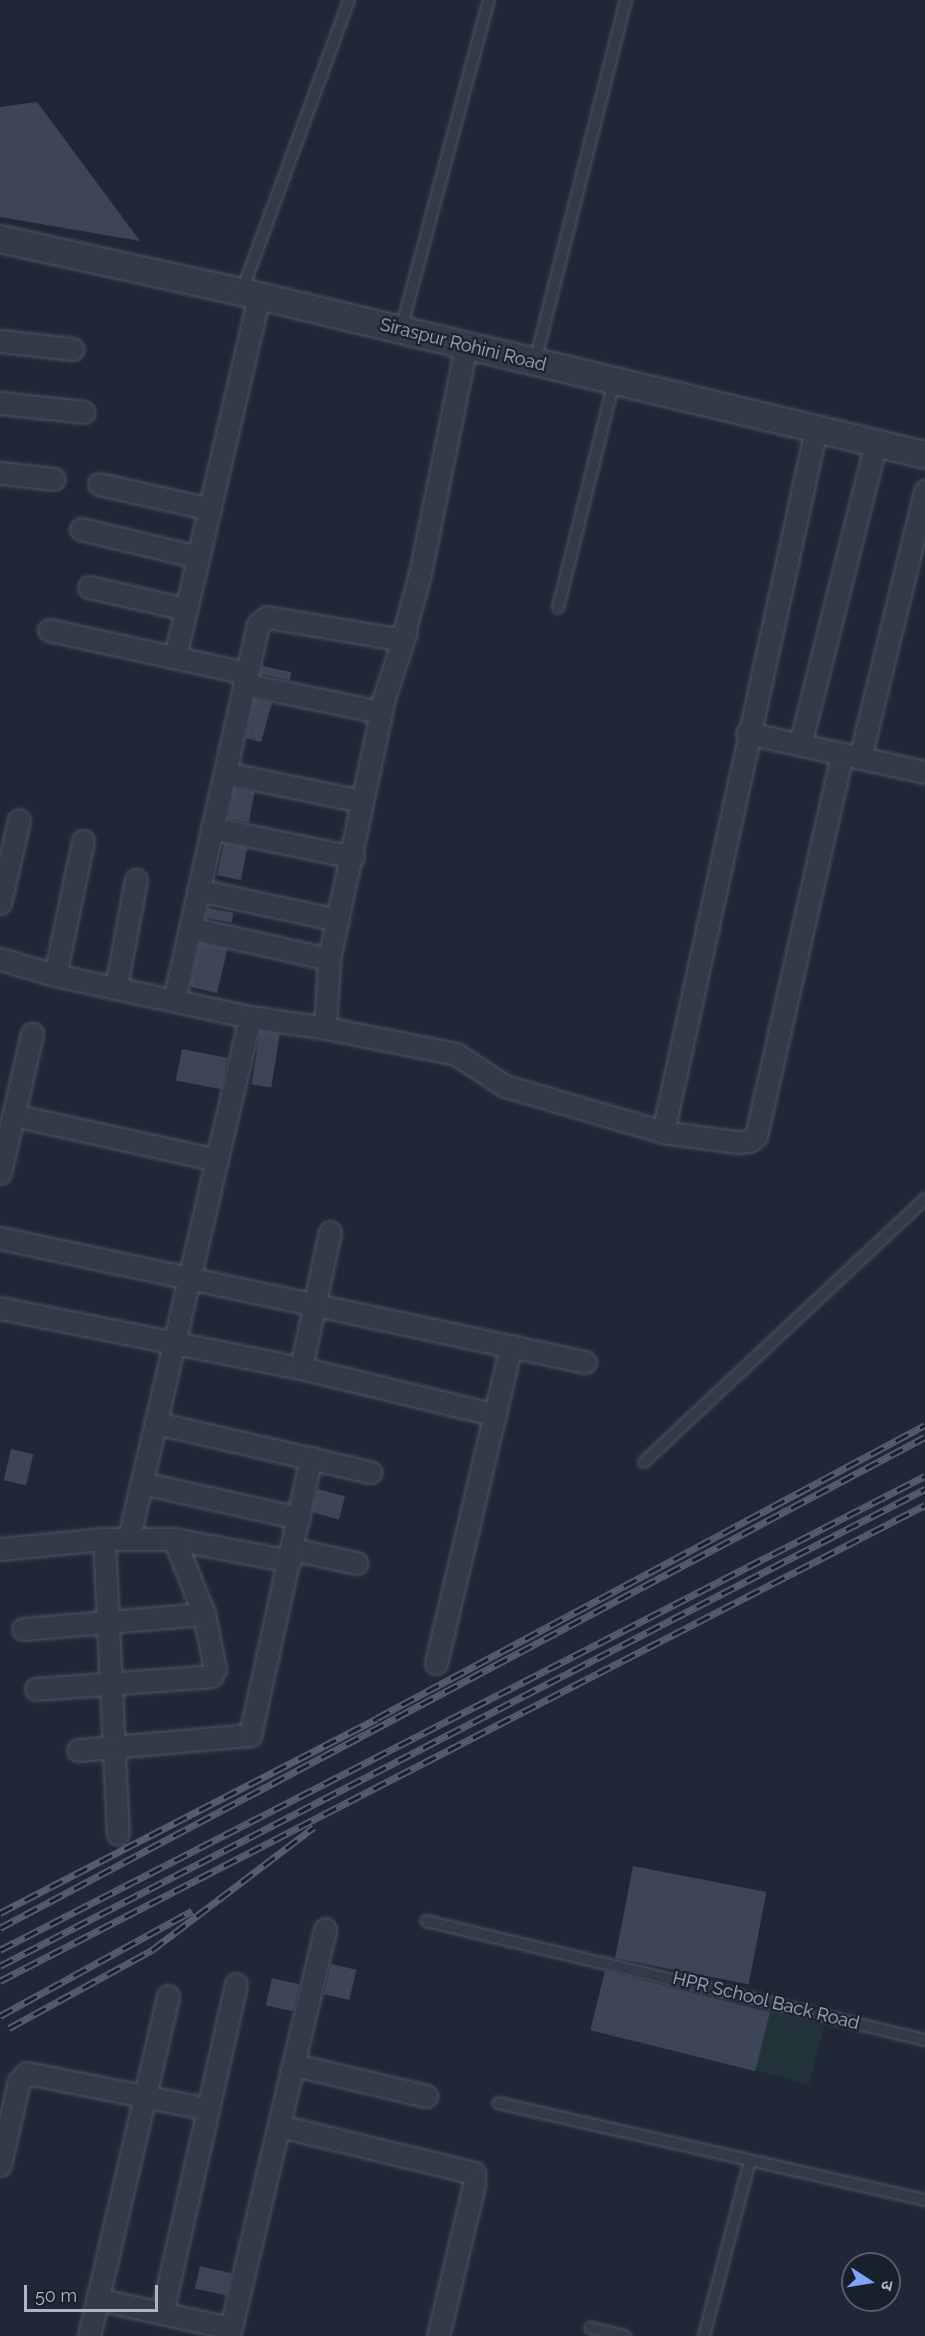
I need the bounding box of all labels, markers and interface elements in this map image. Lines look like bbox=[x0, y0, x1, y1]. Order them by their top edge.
street label: Siraspur Rohini Road bbox=[377, 314, 549, 376]
street label: HPR School Back Road bbox=[670, 1967, 862, 2035]
north arrow bbox=[841, 2252, 901, 2312]
scale bar bbox=[27, 2273, 160, 2311]
text: उ bbox=[877, 2279, 897, 2292]
text: 50 m bbox=[35, 2285, 77, 2306]

